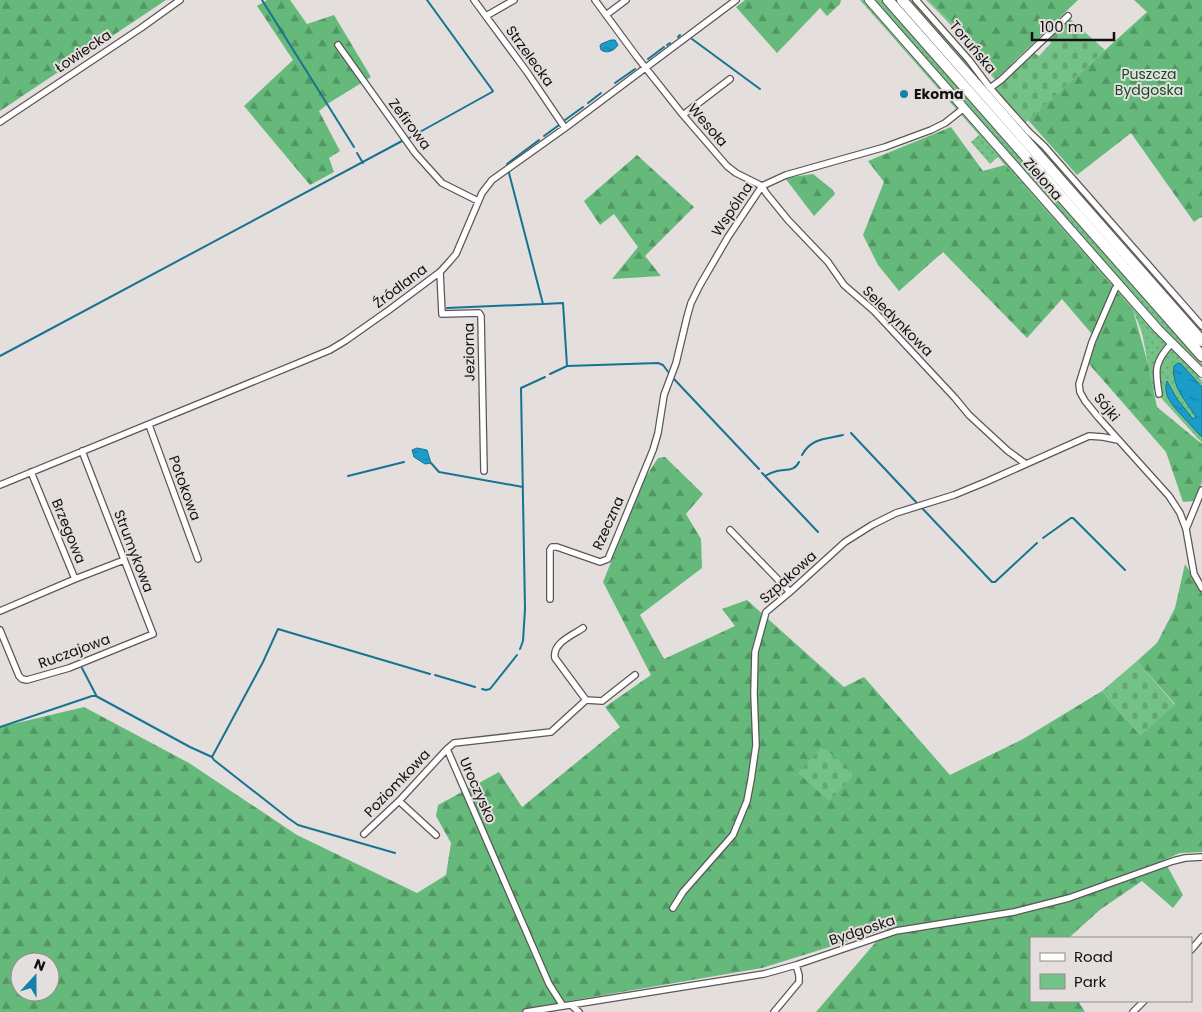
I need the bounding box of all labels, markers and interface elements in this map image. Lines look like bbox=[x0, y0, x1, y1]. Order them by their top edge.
scale bar bbox=[1032, 10, 1114, 42]
street label: Toruńska bbox=[945, 16, 1001, 78]
text: 100 m bbox=[1040, 16, 1083, 37]
street label: Strzelecka bbox=[501, 21, 559, 91]
street label: Łowiecka bbox=[51, 25, 115, 77]
park label: Puszcza Bydgoska bbox=[1115, 64, 1183, 100]
place label: Ekoma bbox=[914, 84, 963, 104]
marker: Ekoma bbox=[898, 88, 910, 100]
street label: Zefirowa bbox=[384, 94, 436, 154]
street label: Wesoła bbox=[684, 99, 732, 151]
street label: Zielona bbox=[1019, 153, 1067, 205]
street label: Wspólna bbox=[707, 178, 757, 240]
street label: Źródlana bbox=[369, 259, 431, 313]
street label: Seledynkowa bbox=[858, 281, 938, 361]
street label: Jeziorna bbox=[458, 323, 480, 381]
street label: Sójki bbox=[1089, 389, 1125, 425]
street label: Potokowa bbox=[164, 453, 206, 523]
street label: Rzeczna bbox=[587, 493, 629, 553]
street label: Brzegowa bbox=[47, 496, 91, 566]
street label: Strumykowa bbox=[109, 507, 159, 595]
street label: Szpakowa bbox=[755, 546, 821, 608]
street label: Ruczajowa bbox=[35, 629, 113, 673]
street label: Poziomkowa bbox=[359, 745, 435, 821]
street label: Uroczysko bbox=[455, 754, 501, 826]
street label: Bydgoska bbox=[826, 910, 898, 950]
legend bbox=[1030, 937, 1192, 1002]
text: Road bbox=[1074, 946, 1113, 967]
north arrow bbox=[10, 952, 60, 1002]
text: N bbox=[31, 954, 48, 976]
text: Park bbox=[1074, 971, 1106, 992]

